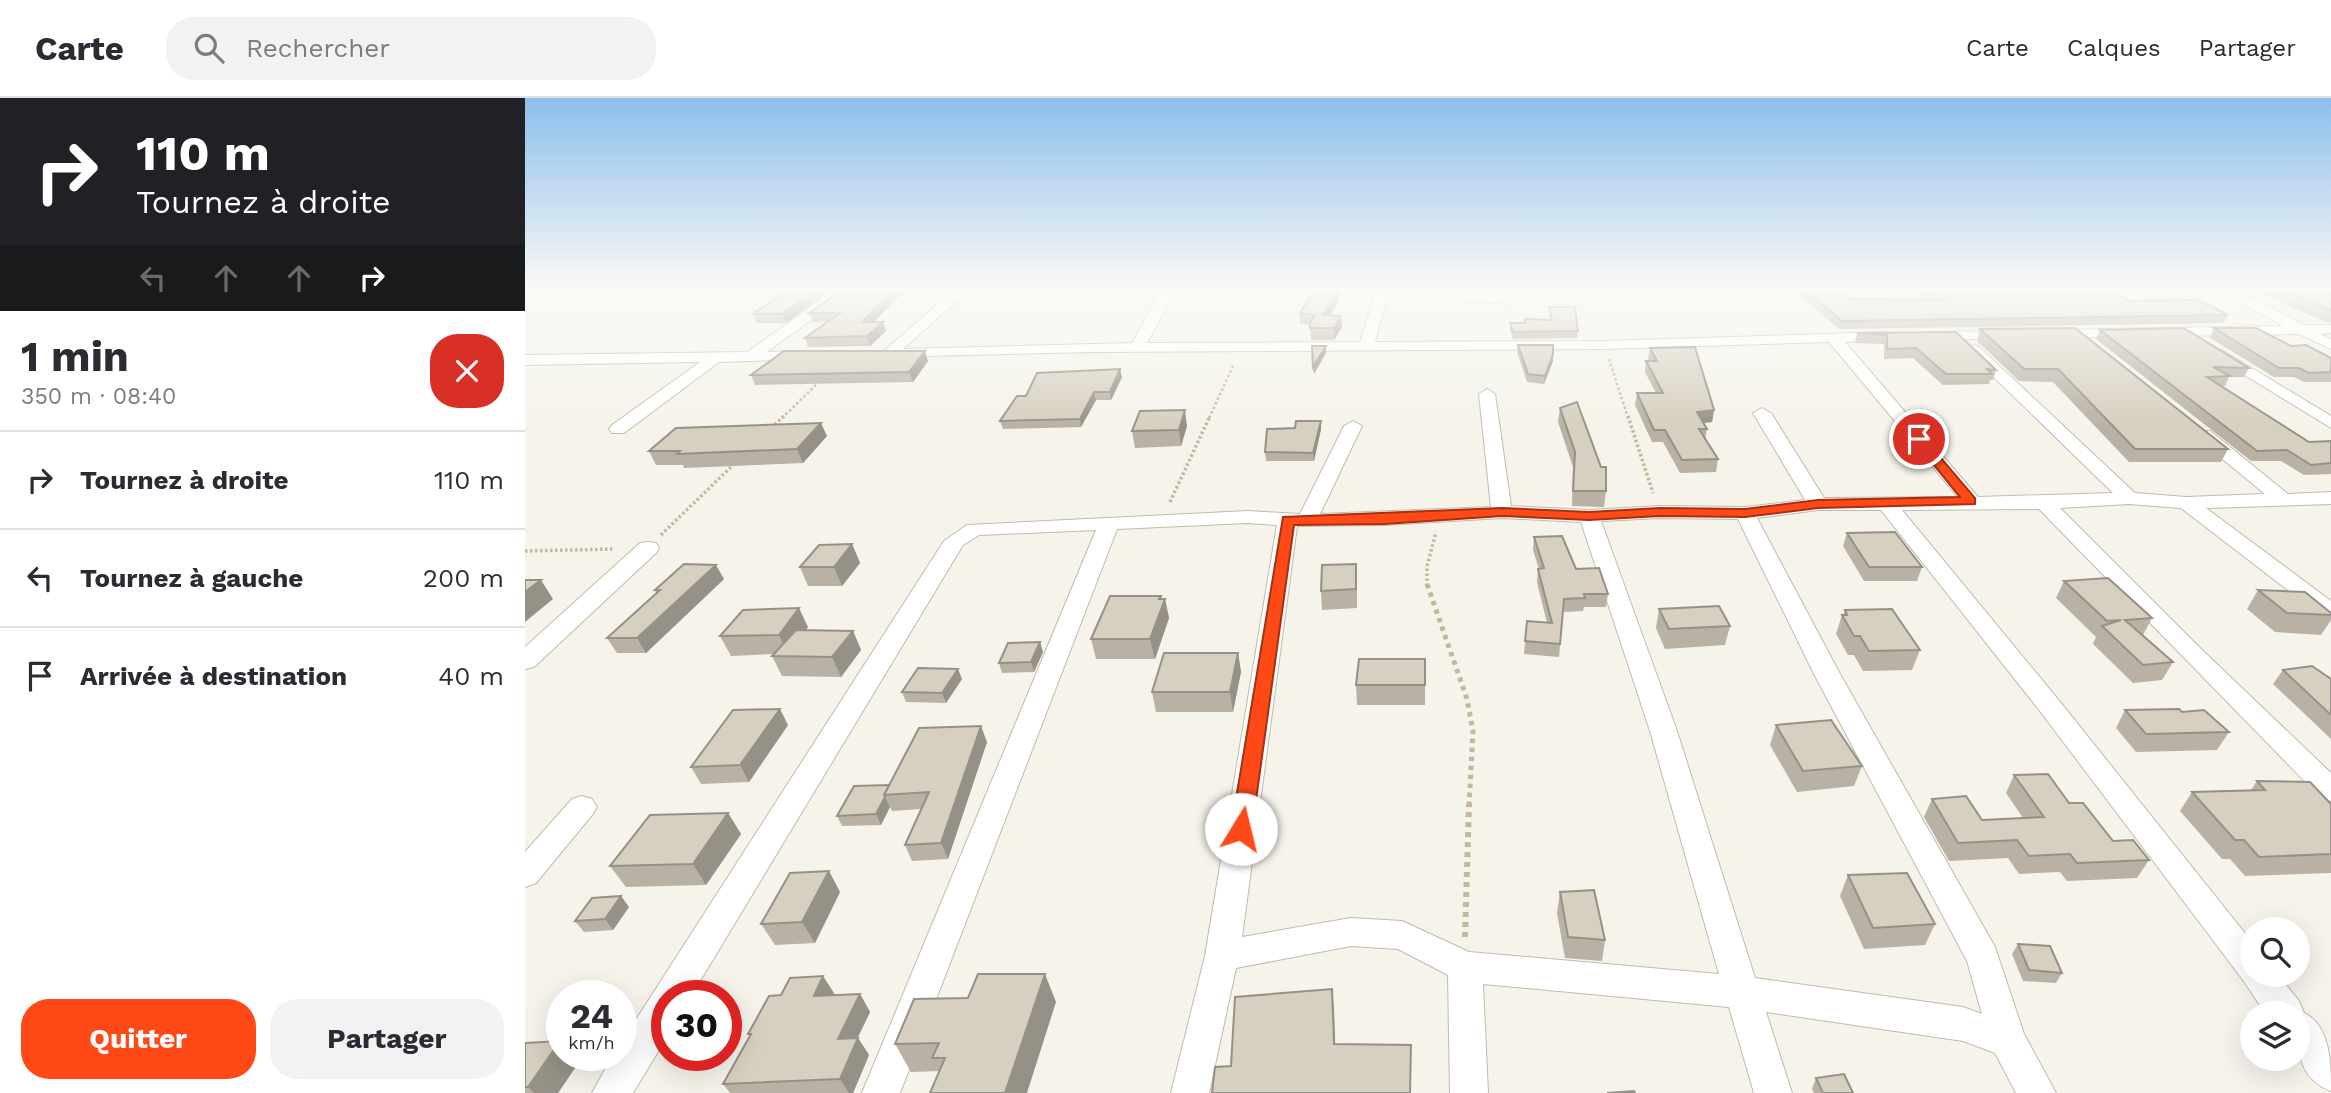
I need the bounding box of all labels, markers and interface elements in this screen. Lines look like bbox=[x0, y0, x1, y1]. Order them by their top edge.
search box bbox=[166, 17, 656, 80]
text: Carte bbox=[35, 29, 124, 68]
icon: search bbox=[190, 29, 228, 67]
text: Rechercher bbox=[246, 33, 390, 63]
text: Carte bbox=[1966, 34, 2029, 62]
text: Calques bbox=[2067, 34, 2161, 62]
text: Partager bbox=[2199, 34, 2296, 62]
text: 110 m bbox=[136, 124, 270, 182]
icon: right bbox=[21, 126, 112, 217]
text: Tournez à droite bbox=[136, 183, 391, 221]
icon: left bbox=[134, 259, 172, 297]
icon: ahead bbox=[207, 259, 245, 297]
icon: ahead bbox=[280, 259, 318, 297]
icon: right bbox=[353, 259, 391, 297]
text: 1 min bbox=[21, 332, 129, 381]
button: close bbox=[430, 334, 504, 408]
text: 350 m · 08:40 bbox=[21, 383, 176, 410]
pin bbox=[1889, 409, 1949, 469]
icon: arrive bbox=[1900, 420, 1938, 458]
icon: right bbox=[21, 461, 59, 499]
text: Tournez à droite bbox=[80, 465, 289, 495]
text: 110 m bbox=[434, 465, 504, 495]
icon: left bbox=[21, 559, 59, 597]
text: Tournez à gauche bbox=[80, 563, 303, 593]
text: 200 m bbox=[423, 563, 504, 593]
icon: arrive bbox=[21, 657, 59, 695]
text: Arrivée à destination bbox=[80, 661, 347, 691]
text: 40 m bbox=[438, 661, 504, 691]
position arrow bbox=[1204, 792, 1278, 866]
map controls bbox=[2240, 917, 2310, 1071]
button: search bbox=[2240, 917, 2310, 987]
speed limit sign: 30 bbox=[651, 980, 742, 1071]
text: 24 bbox=[570, 995, 613, 1037]
button: Quitter bbox=[21, 999, 256, 1079]
button: Partager bbox=[270, 999, 504, 1079]
button: layers bbox=[2240, 1001, 2310, 1071]
text: km/h bbox=[568, 1032, 615, 1053]

